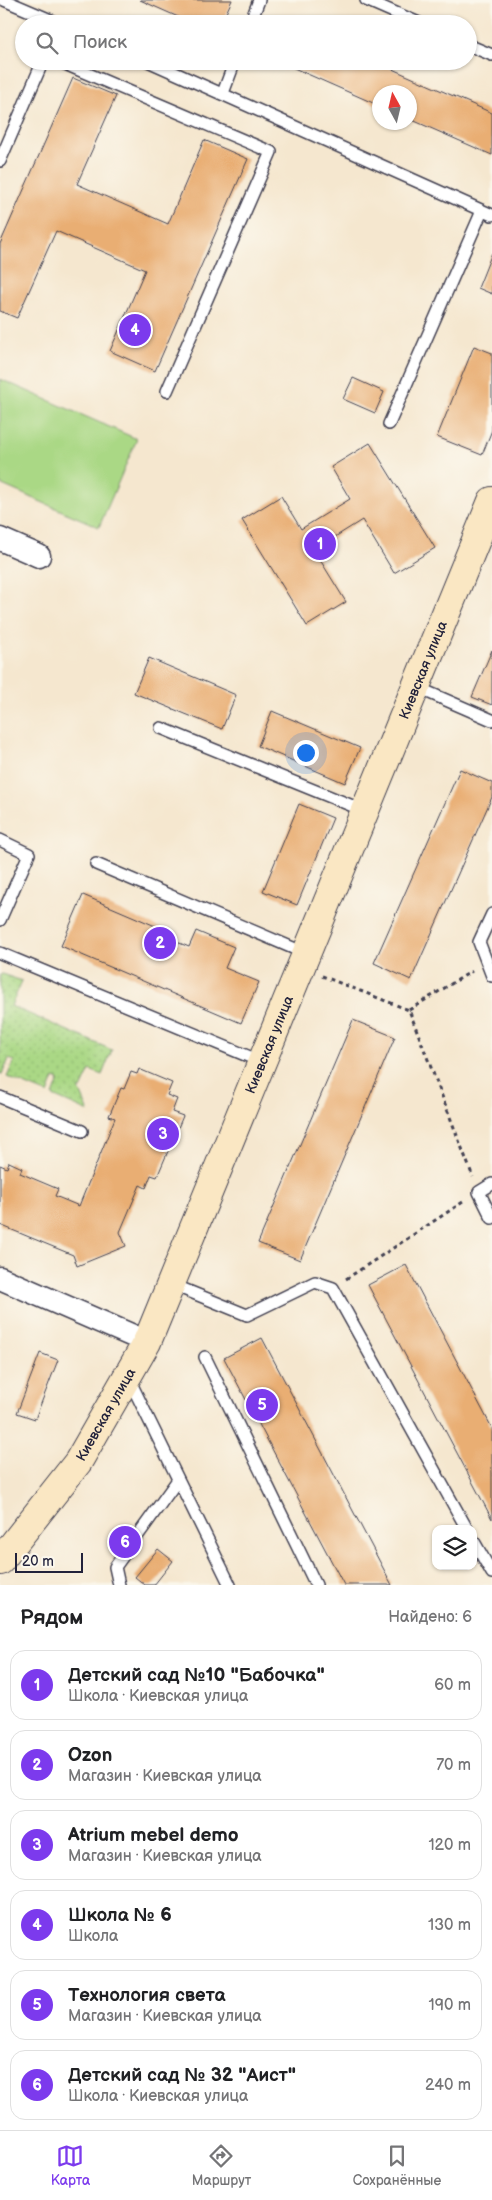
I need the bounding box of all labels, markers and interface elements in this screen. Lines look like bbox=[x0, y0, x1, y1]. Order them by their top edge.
search box bbox=[15, 15, 477, 70]
icon: search bbox=[33, 29, 61, 57]
text: Поиск bbox=[73, 31, 127, 54]
north arrow bbox=[372, 85, 417, 130]
pin: 4 bbox=[119, 311, 151, 349]
pin: 1 bbox=[304, 525, 336, 563]
street label: Киевская улица bbox=[395, 618, 451, 721]
your location bbox=[293, 740, 319, 766]
pin: 2 bbox=[144, 924, 176, 962]
street label: Киевская улица bbox=[241, 992, 297, 1096]
pin: 3 bbox=[147, 1115, 179, 1153]
street label: Киевская улица bbox=[72, 1364, 139, 1464]
pin: 5 bbox=[246, 1386, 278, 1424]
pin: 6 bbox=[109, 1523, 141, 1561]
map controls bbox=[432, 1525, 477, 1570]
button: layers bbox=[432, 1525, 477, 1570]
scale bar bbox=[15, 1550, 82, 1573]
text: 20 m bbox=[22, 1553, 54, 1570]
text: Рядом bbox=[20, 1605, 83, 1630]
text: Найдено: 6 bbox=[388, 1608, 472, 1627]
text: Детский сад №10 "Бабочка" bbox=[68, 1664, 325, 1687]
text: 1 bbox=[34, 1676, 40, 1695]
text: 60 m bbox=[434, 1676, 471, 1695]
text: Школа · Киевская улица bbox=[68, 1687, 248, 1706]
text: Ozon bbox=[68, 1744, 112, 1767]
text: 2 bbox=[32, 1756, 42, 1775]
text: 70 m bbox=[436, 1756, 471, 1775]
text: Магазин · Киевская улица bbox=[68, 1767, 262, 1786]
text: Atrium mebel demo bbox=[68, 1824, 239, 1847]
text: 3 bbox=[32, 1836, 42, 1855]
text: 120 m bbox=[428, 1836, 471, 1855]
text: Магазин · Киевская улица bbox=[68, 1847, 262, 1866]
text: Школа № 6 bbox=[68, 1904, 172, 1927]
text: 4 bbox=[32, 1916, 42, 1935]
text: 130 m bbox=[428, 1916, 471, 1935]
text: Школа bbox=[68, 1927, 118, 1946]
text: Технология света bbox=[68, 1984, 225, 2007]
text: 5 bbox=[32, 1996, 42, 2015]
text: 190 m bbox=[429, 1996, 471, 2015]
text: Магазин · Киевская улица bbox=[68, 2007, 262, 2026]
text: Детский сад № 32 "Аист" bbox=[68, 2064, 296, 2087]
text: 6 bbox=[32, 2076, 42, 2095]
text: 240 m bbox=[425, 2076, 471, 2095]
text: Школа · Киевская улица bbox=[68, 2087, 248, 2106]
tab: Карта bbox=[51, 2142, 90, 2189]
tab: Маршрут bbox=[192, 2142, 251, 2189]
tab: Сохранённые bbox=[353, 2142, 441, 2189]

